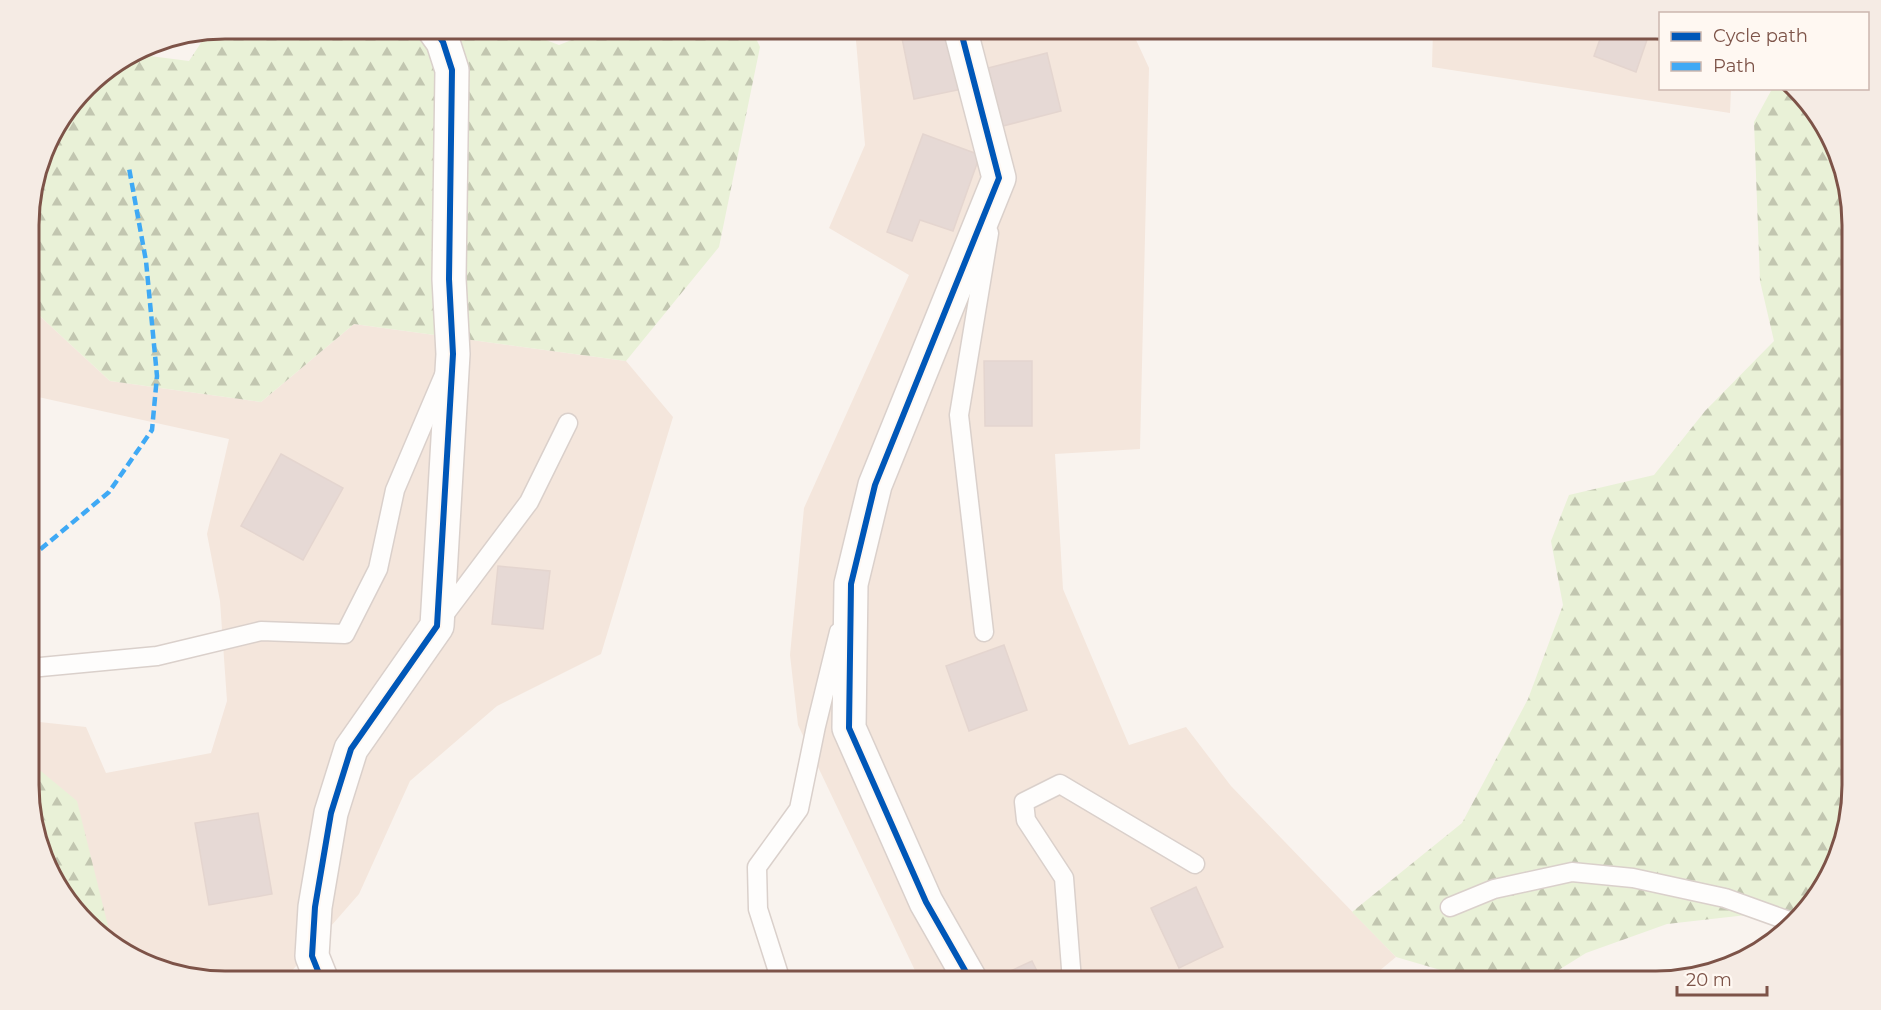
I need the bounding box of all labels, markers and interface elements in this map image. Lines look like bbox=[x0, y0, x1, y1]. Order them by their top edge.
legend bbox=[1659, 12, 1869, 90]
text: Cycle path bbox=[1713, 25, 1808, 47]
text: Path bbox=[1713, 55, 1756, 77]
scale bar bbox=[1677, 959, 1767, 997]
text: 20 m bbox=[1686, 969, 1732, 991]

